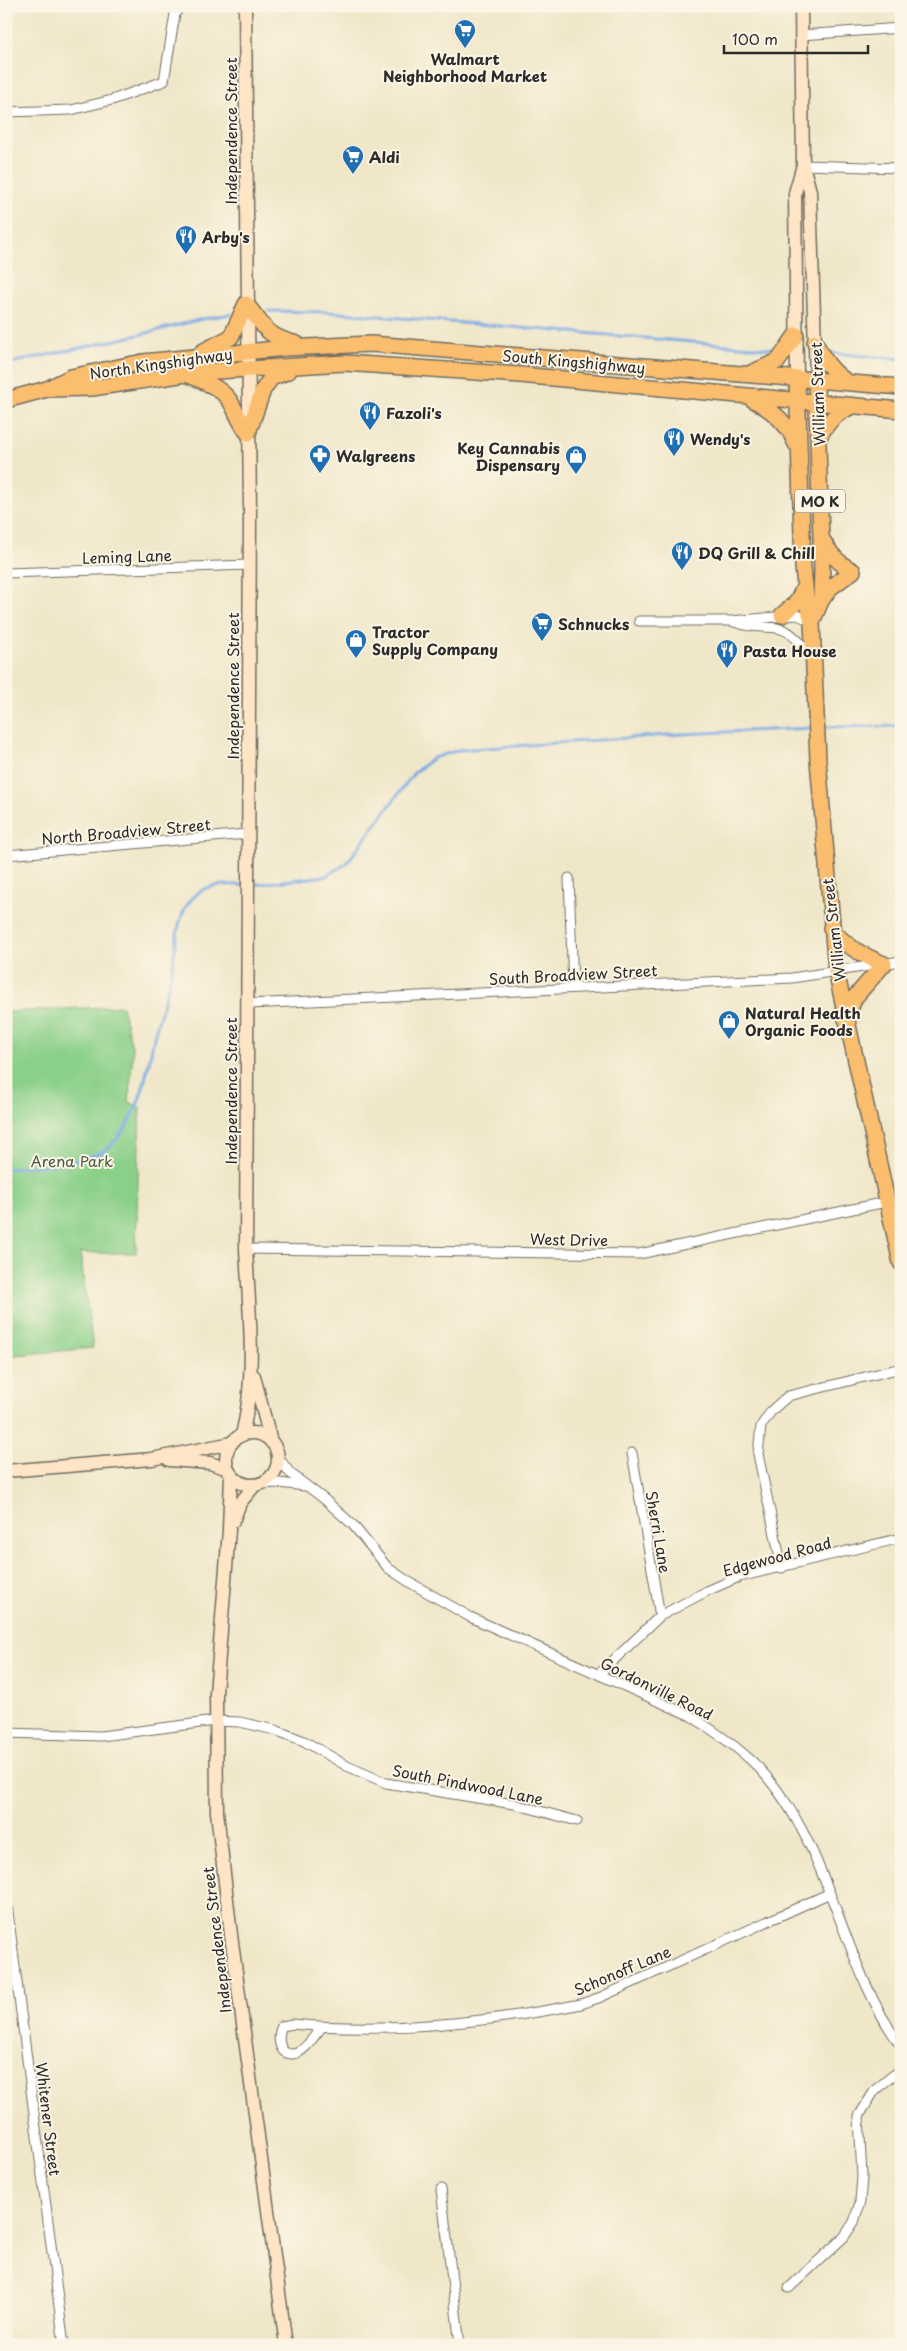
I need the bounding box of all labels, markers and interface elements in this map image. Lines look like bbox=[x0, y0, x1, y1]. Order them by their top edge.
supermarket icon: Walmart Neighborhood Market bbox=[453, 18, 477, 49]
scale bar bbox=[724, 22, 868, 54]
text: 100 m bbox=[732, 27, 778, 50]
place label: Walmart Neighborhood Market bbox=[383, 47, 547, 87]
street label: Independence Street bbox=[219, 57, 242, 205]
supermarket icon: Aldi bbox=[341, 144, 365, 175]
place label: Aldi bbox=[369, 145, 400, 168]
restaurant icon: Arby's bbox=[174, 224, 198, 255]
place label: Arby's bbox=[201, 225, 250, 248]
street label: North Kingshighway bbox=[88, 342, 234, 384]
street label: William Street bbox=[804, 342, 830, 446]
street label: South Kingshighway bbox=[502, 343, 646, 379]
restaurant icon: Fazoli's bbox=[358, 400, 382, 431]
place label: Fazoli's bbox=[386, 401, 442, 424]
restaurant icon: Wendy's bbox=[662, 426, 686, 457]
place label: Wendy's bbox=[690, 427, 750, 450]
place label: Key Cannabis Dispensary bbox=[457, 436, 560, 476]
pharmacy icon: Walgreens bbox=[308, 443, 332, 474]
place label: Walgreens bbox=[336, 444, 415, 467]
shop icon: Key Cannabis Dispensary bbox=[564, 444, 588, 475]
road number: MO K bbox=[795, 490, 845, 512]
restaurant icon: DQ Grill & Chill bbox=[670, 540, 694, 571]
place label: DQ Grill & Chill bbox=[698, 541, 815, 564]
street label: Leming Lane bbox=[82, 543, 172, 569]
supermarket icon: Schnucks bbox=[530, 611, 554, 642]
street label: Independence Street bbox=[221, 612, 244, 760]
place label: Schnucks bbox=[558, 612, 629, 635]
place label: Tractor Supply Company bbox=[372, 620, 498, 660]
shop icon: Tractor Supply Company bbox=[344, 628, 368, 659]
restaurant icon: Pasta House bbox=[715, 638, 739, 669]
place label: Pasta House bbox=[743, 639, 837, 662]
street label: North Broadview Street bbox=[40, 812, 212, 850]
street label: William Street bbox=[815, 877, 851, 983]
street label: South Broadview Street bbox=[488, 958, 658, 990]
place label: Natural Health Organic Foods bbox=[745, 1001, 861, 1041]
shop icon: Natural Health Organic Foods bbox=[717, 1009, 741, 1040]
street label: Independence Street bbox=[219, 1017, 242, 1165]
park label: Arena Park bbox=[31, 1149, 113, 1172]
street label: West Drive bbox=[530, 1227, 608, 1251]
street label: Sherri Lane bbox=[640, 1489, 678, 1575]
street label: Edgewood Road bbox=[720, 1530, 834, 1582]
street label: Gordonville Road bbox=[597, 1651, 717, 1725]
street label: South Pindwood Lane bbox=[390, 1758, 546, 1810]
street label: Independence Street bbox=[196, 1866, 236, 2014]
street label: Schonoff Lane bbox=[570, 1939, 674, 2001]
street label: Whitener Street bbox=[31, 2061, 67, 2177]

